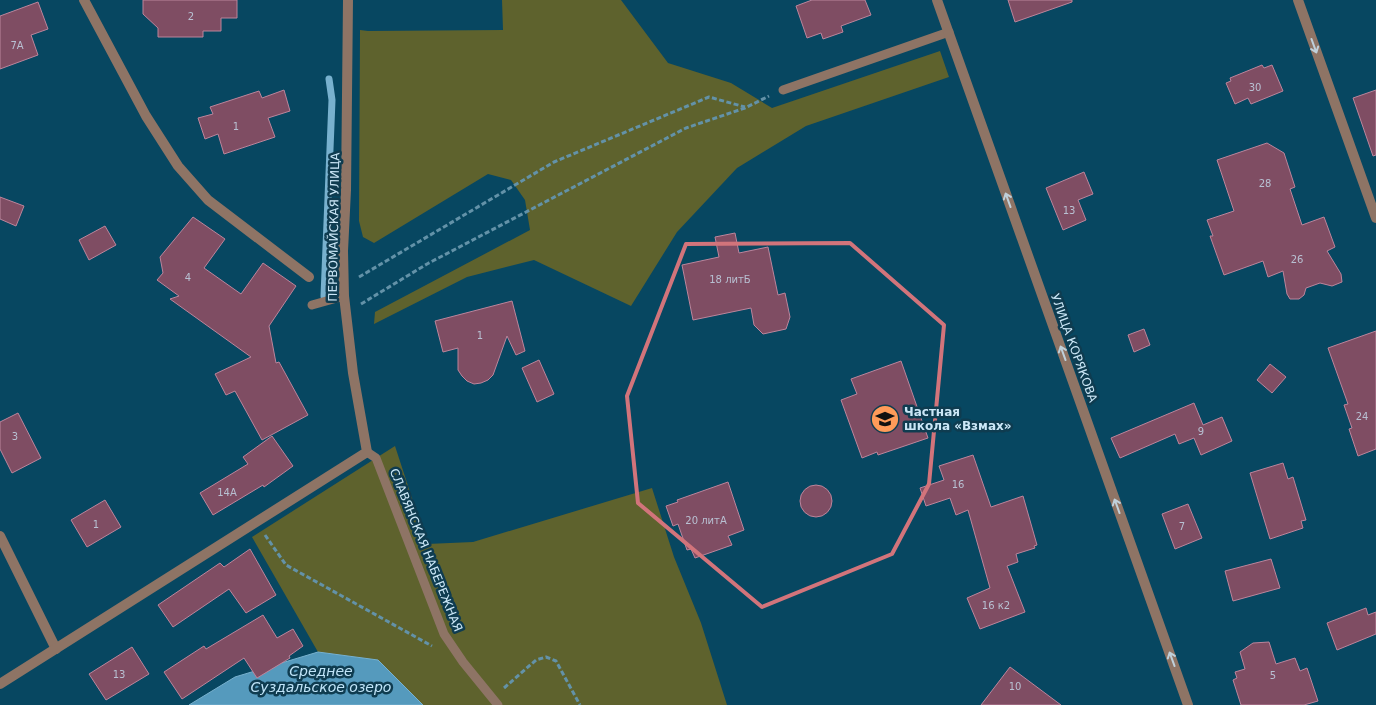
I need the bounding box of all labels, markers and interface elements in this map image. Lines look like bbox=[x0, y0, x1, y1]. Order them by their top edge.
house number: 2 bbox=[188, 11, 194, 22]
one-way arrow bbox=[1310, 38, 1319, 53]
house number: 7А bbox=[10, 40, 24, 51]
house number: 30 bbox=[1249, 82, 1261, 93]
house number: 1 bbox=[233, 121, 239, 132]
street label: ПЕРВОМАЙСКАЯ УЛИЦА bbox=[325, 152, 342, 302]
house number: 28 bbox=[1259, 178, 1271, 189]
one-way arrow bbox=[1003, 193, 1012, 208]
house number: 13 bbox=[1063, 205, 1075, 216]
house number: 26 bbox=[1291, 254, 1303, 265]
house number: 4 bbox=[185, 272, 191, 283]
house number: 18 литБ bbox=[709, 274, 751, 285]
street label: УЛИЦА КОРЯКОВА bbox=[1048, 292, 1100, 405]
house number: 1 bbox=[477, 330, 483, 341]
one-way arrow bbox=[1058, 346, 1067, 361]
school or university icon: Частная школа «Взмах» bbox=[870, 404, 900, 434]
place label: Частная школа «Взмах» bbox=[904, 405, 1011, 433]
house number: 24 bbox=[1356, 411, 1368, 422]
house number: 9 bbox=[1198, 426, 1204, 437]
house number: 3 bbox=[12, 431, 18, 442]
street label: СЛАВЯНСКАЯ НАБЕРЕЖНАЯ bbox=[387, 466, 465, 634]
house number: 16 bbox=[952, 479, 964, 490]
house number: 14А bbox=[217, 487, 237, 498]
one-way arrow bbox=[1112, 499, 1121, 514]
house number: 20 литА bbox=[685, 515, 727, 526]
house number: 1 bbox=[93, 519, 99, 530]
house number: 7 bbox=[1179, 521, 1185, 532]
house number: 16 к2 bbox=[982, 600, 1010, 611]
one-way arrow bbox=[1167, 652, 1176, 667]
water label: Среднее Суздальское озеро bbox=[251, 663, 391, 695]
house number: 13 bbox=[113, 669, 125, 680]
house number: 5 bbox=[1270, 670, 1276, 681]
house number: 10 bbox=[1009, 681, 1021, 692]

